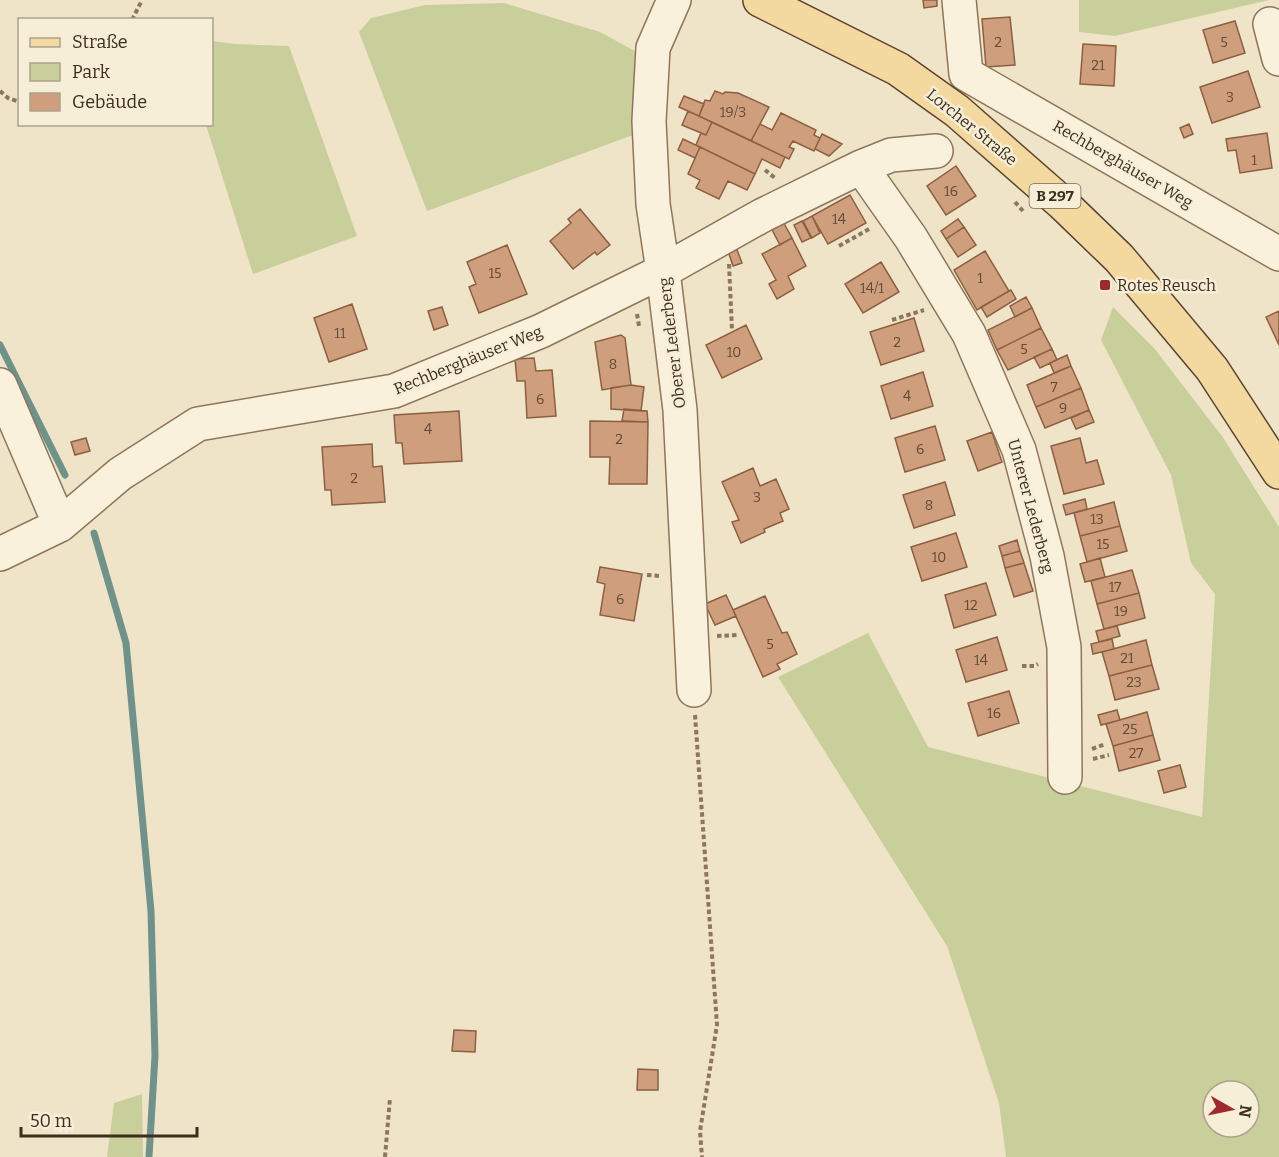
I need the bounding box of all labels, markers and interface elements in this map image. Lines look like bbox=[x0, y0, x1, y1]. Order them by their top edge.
legend bbox=[18, 18, 213, 126]
text: Straße bbox=[72, 31, 128, 53]
house number: 2 bbox=[994, 34, 1002, 51]
house number: 5 bbox=[1220, 34, 1228, 51]
house number: 21 bbox=[1091, 57, 1105, 74]
text: Park bbox=[72, 61, 111, 83]
street label: Lorcher Straße bbox=[923, 85, 1021, 169]
house number: 3 bbox=[1226, 89, 1234, 106]
text: Gebäude bbox=[72, 91, 147, 113]
house number: 19/3 bbox=[720, 104, 746, 121]
street label: Rechberghäuser Weg bbox=[1050, 116, 1196, 212]
house number: 1 bbox=[1251, 152, 1257, 169]
house number: 16 bbox=[944, 183, 958, 200]
road number: B 297 bbox=[1030, 184, 1080, 208]
house number: 14 bbox=[832, 211, 846, 228]
house number: 15 bbox=[488, 265, 502, 282]
house number: 1 bbox=[977, 270, 983, 287]
street label: Oberer Lederberg bbox=[655, 276, 689, 410]
place label: Rotes Reusch bbox=[1117, 276, 1216, 295]
marker: Rotes Reusch bbox=[1098, 278, 1112, 292]
house number: 14/1 bbox=[860, 280, 884, 297]
street label: Rechberghäuser Weg bbox=[391, 321, 545, 399]
house number: 11 bbox=[334, 325, 346, 342]
house number: 2 bbox=[893, 334, 901, 351]
house number: 5 bbox=[1020, 341, 1028, 358]
house number: 10 bbox=[727, 344, 741, 361]
house number: 8 bbox=[609, 356, 617, 373]
house number: 7 bbox=[1050, 379, 1058, 396]
house number: 4 bbox=[903, 388, 911, 405]
house number: 6 bbox=[536, 391, 544, 408]
house number: 9 bbox=[1059, 400, 1067, 417]
house number: 4 bbox=[424, 421, 432, 438]
house number: 2 bbox=[615, 431, 623, 448]
street label: Unterer Lederberg bbox=[1004, 437, 1058, 575]
house number: 6 bbox=[916, 441, 924, 458]
house number: 2 bbox=[350, 470, 358, 487]
house number: 3 bbox=[753, 489, 761, 506]
house number: 8 bbox=[925, 497, 933, 514]
house number: 13 bbox=[1090, 511, 1104, 528]
house number: 15 bbox=[1096, 536, 1110, 553]
house number: 10 bbox=[932, 549, 946, 566]
house number: 17 bbox=[1109, 579, 1121, 596]
house number: 6 bbox=[616, 591, 624, 608]
house number: 12 bbox=[964, 597, 978, 614]
house number: 19 bbox=[1114, 603, 1128, 620]
house number: 5 bbox=[766, 636, 774, 653]
house number: 21 bbox=[1120, 650, 1134, 667]
house number: 14 bbox=[974, 652, 988, 669]
house number: 23 bbox=[1126, 674, 1142, 691]
house number: 16 bbox=[987, 705, 1001, 722]
house number: 25 bbox=[1122, 721, 1138, 738]
house number: 27 bbox=[1129, 745, 1143, 762]
north arrow bbox=[1201, 1079, 1261, 1139]
scale bar bbox=[21, 1100, 196, 1138]
text: N bbox=[1235, 1104, 1256, 1119]
text: 50 m bbox=[30, 1110, 72, 1132]

